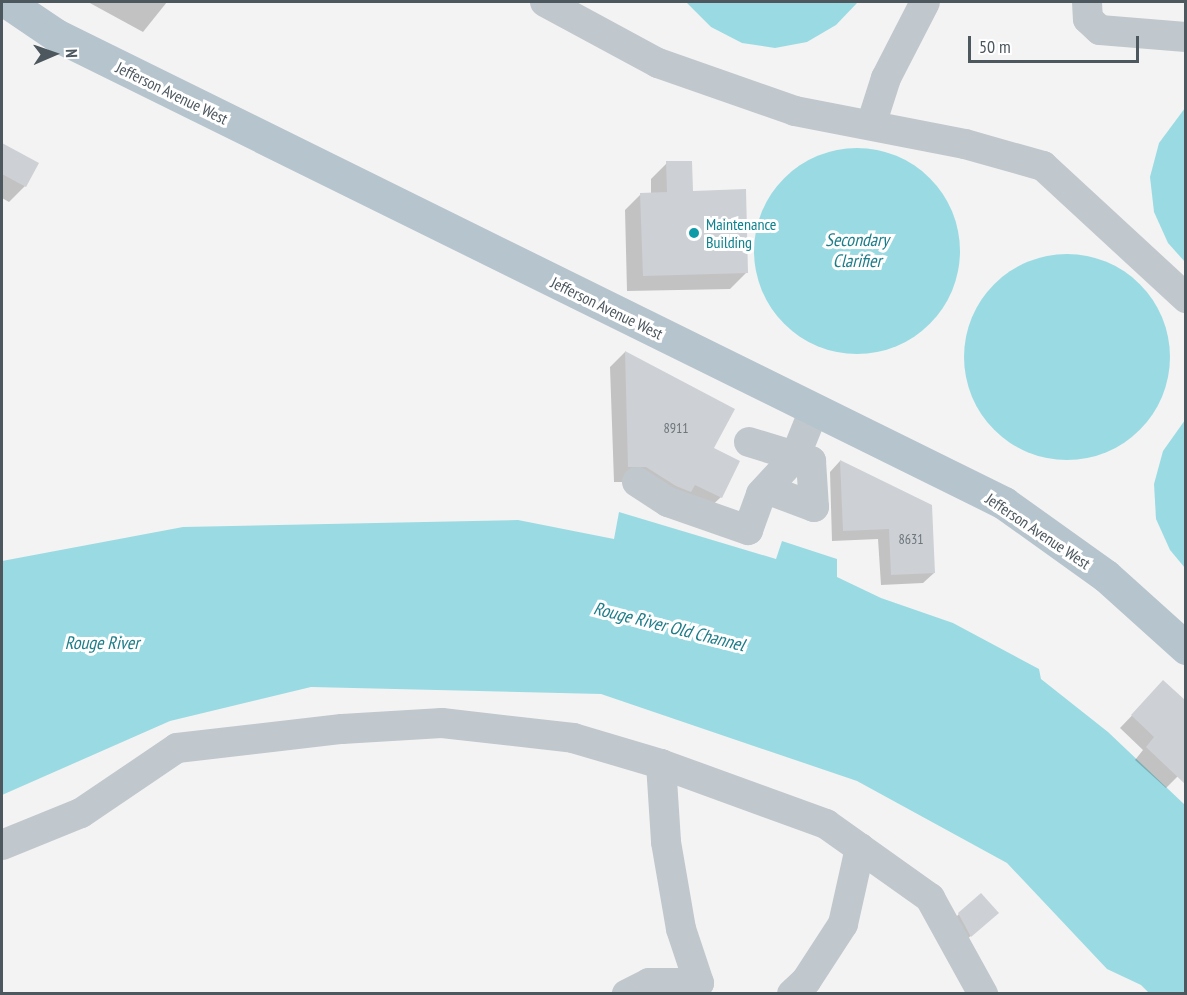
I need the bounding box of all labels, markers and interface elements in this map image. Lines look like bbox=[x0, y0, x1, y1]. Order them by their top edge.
north arrow bbox=[24, 24, 84, 84]
scale bar bbox=[971, 24, 1142, 62]
text: 50 m bbox=[979, 35, 1011, 58]
text: N bbox=[62, 49, 82, 58]
street label: Jefferson Avenue West bbox=[113, 57, 231, 129]
place label: Maintenance Building bbox=[706, 214, 776, 252]
marker: Maintenance Building bbox=[687, 226, 701, 240]
water label: Secondary Clarifier bbox=[825, 230, 889, 272]
street label: Jefferson Avenue West bbox=[548, 272, 666, 344]
house number: 8911 bbox=[663, 420, 689, 436]
street label: Jefferson Avenue West bbox=[982, 489, 1094, 573]
house number: 8631 bbox=[898, 531, 924, 547]
water label: Rouge River Old Channel bbox=[591, 598, 747, 656]
water label: Rouge River bbox=[65, 632, 139, 654]

